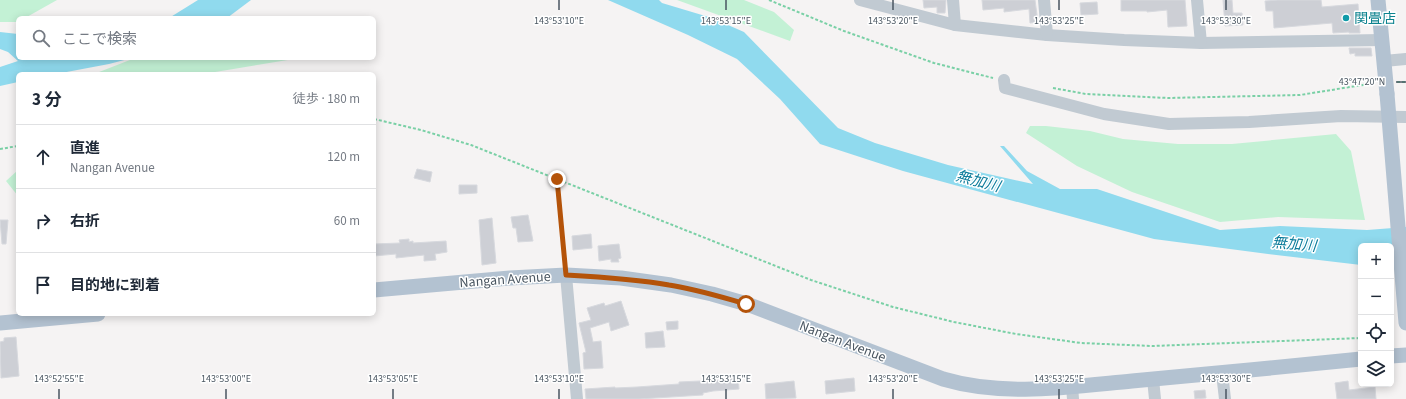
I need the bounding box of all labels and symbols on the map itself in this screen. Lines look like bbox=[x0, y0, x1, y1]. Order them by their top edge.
place label: 関畳店 bbox=[1354, 9, 1396, 29]
marker: 関畳店 bbox=[1341, 13, 1351, 23]
text: 143°53'10"E bbox=[534, 14, 584, 28]
text: 143°53'15"E bbox=[701, 14, 751, 28]
text: 143°53'20"E bbox=[868, 14, 918, 28]
text: 143°53'25"E bbox=[1034, 14, 1084, 28]
text: 143°53'30"E bbox=[1201, 14, 1251, 28]
text: 43°47'20"N bbox=[1339, 75, 1385, 89]
water label: 無加川 bbox=[953, 166, 1004, 198]
route end bbox=[548, 170, 566, 188]
water label: 無加川 bbox=[1271, 232, 1319, 257]
street label: Nangan Avenue bbox=[459, 267, 551, 293]
route start bbox=[737, 295, 755, 313]
street label: Nangan Avenue bbox=[796, 316, 889, 368]
text: 143°52'55"E bbox=[34, 372, 84, 386]
text: 143°53'00"E bbox=[201, 372, 251, 386]
text: 143°53'05"E bbox=[368, 372, 418, 386]
text: 143°53'10"E bbox=[534, 372, 584, 386]
text: 143°53'15"E bbox=[701, 372, 751, 386]
text: 143°53'20"E bbox=[868, 372, 918, 386]
text: 143°53'25"E bbox=[1034, 372, 1084, 386]
text: 143°53'30"E bbox=[1201, 372, 1251, 386]

